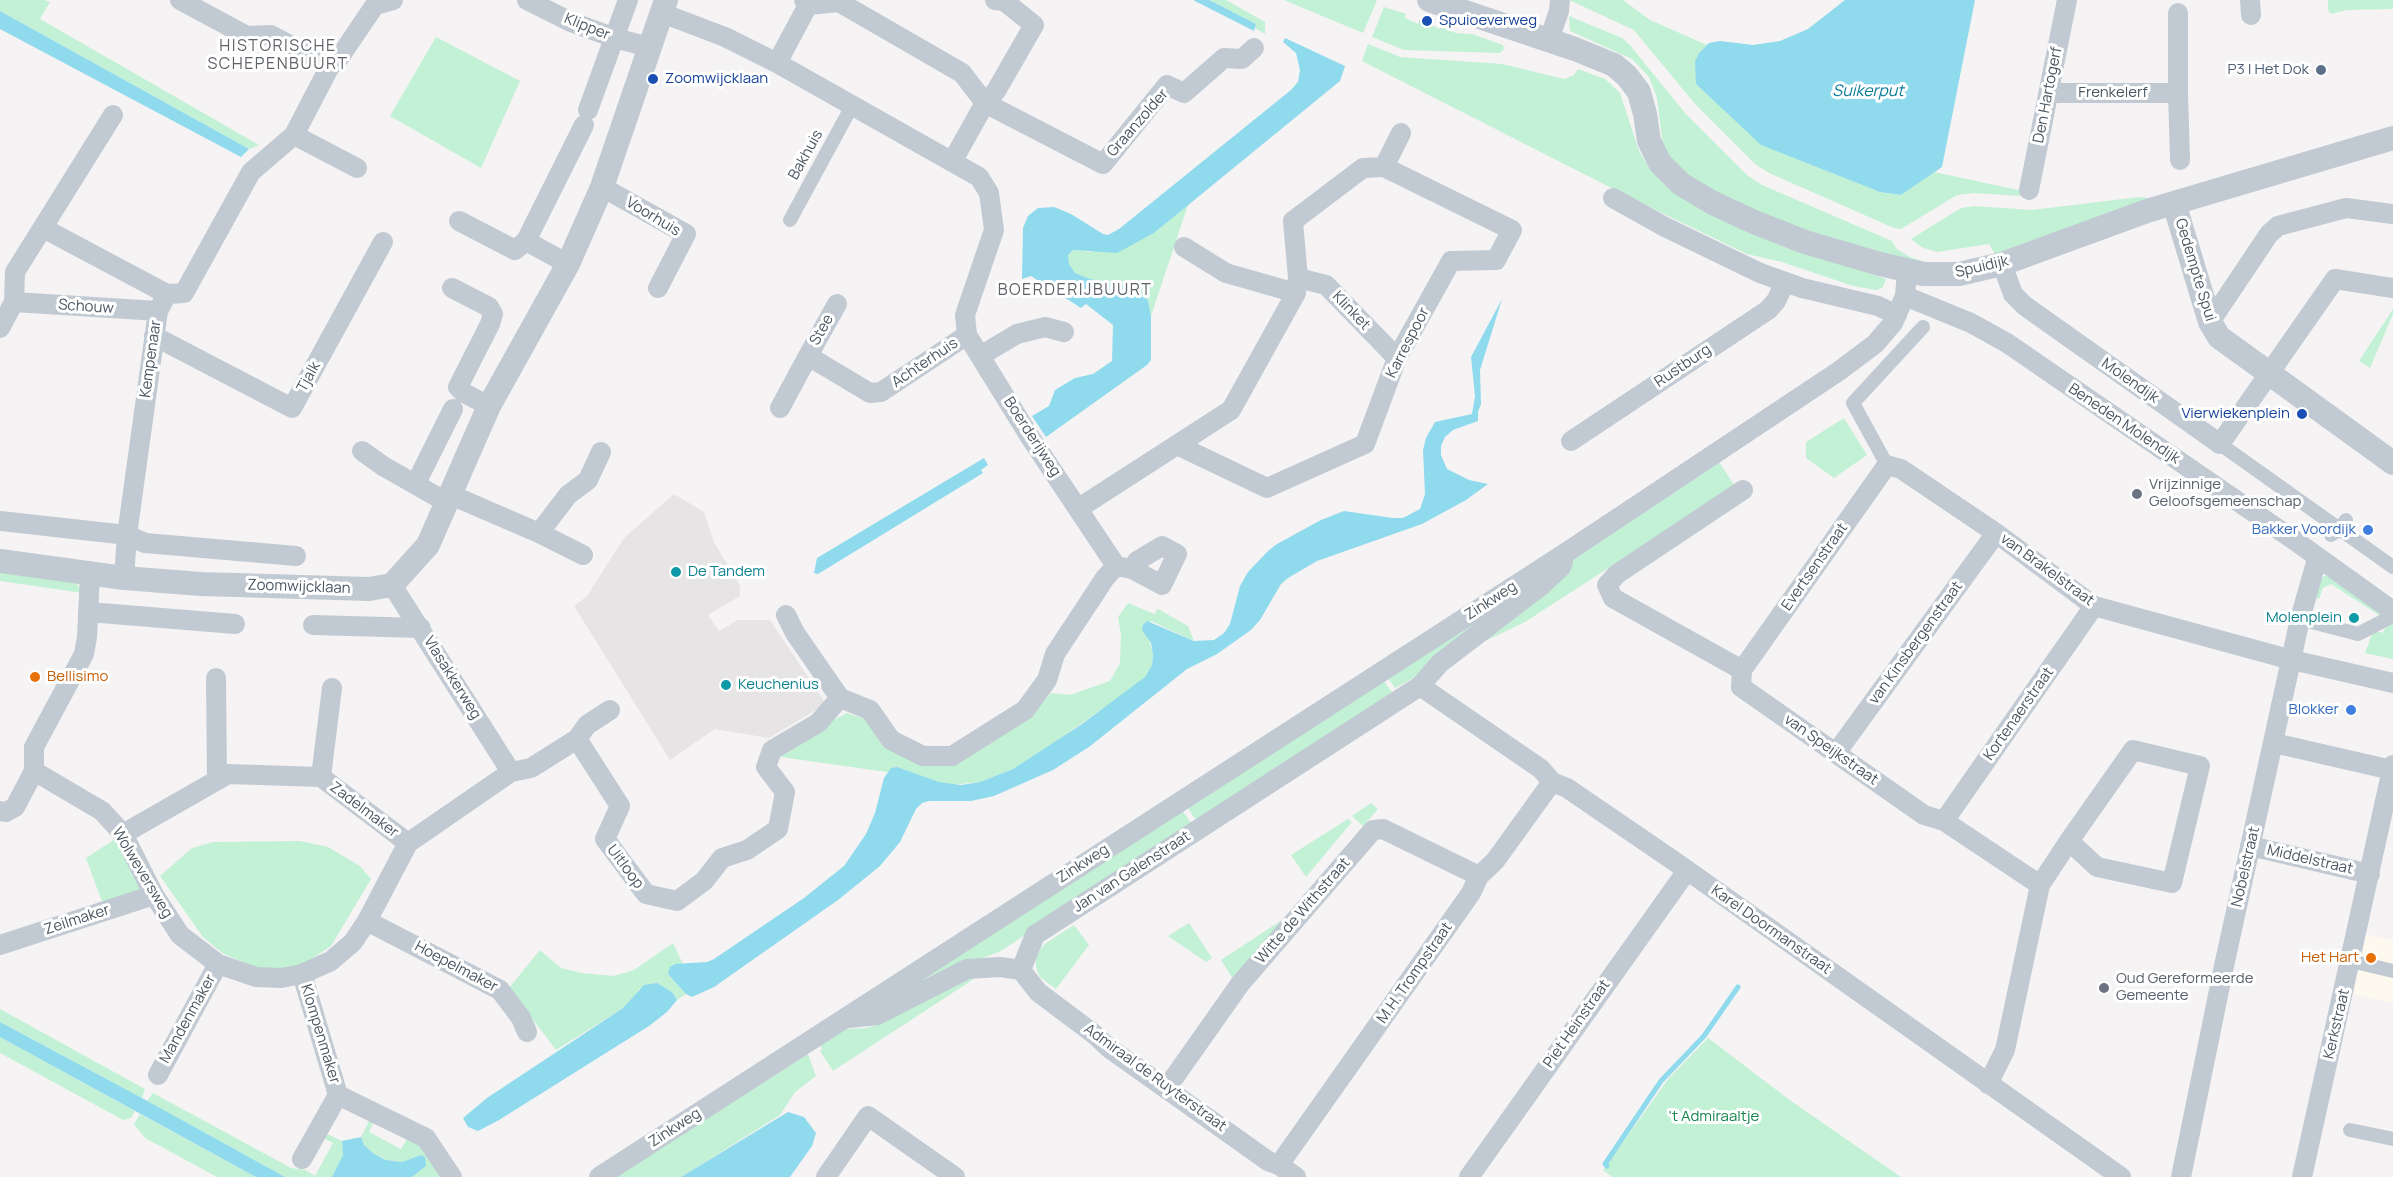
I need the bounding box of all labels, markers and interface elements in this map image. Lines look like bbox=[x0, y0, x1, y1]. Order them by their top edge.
street label: Klipper bbox=[561, 10, 613, 44]
place label: Spuioeverweg bbox=[1439, 12, 1537, 30]
marker: Spuioeverweg bbox=[1420, 14, 1434, 28]
district label: HISTORISCHE SCHEPENBUURT bbox=[207, 37, 349, 75]
street label: Den Hartogerf bbox=[2030, 45, 2066, 145]
place label: P3 | Het Dok bbox=[2227, 61, 2309, 79]
marker: P3 | Het Dok bbox=[2314, 63, 2328, 77]
place label: Zoomwijcklaan bbox=[665, 70, 768, 88]
marker: Zoomwijcklaan bbox=[646, 72, 660, 86]
water label: Suikerput bbox=[1832, 82, 1904, 102]
street label: Frenkelerf bbox=[2078, 84, 2148, 102]
street label: Graanzolder bbox=[1104, 85, 1172, 161]
street label: Bakhuis bbox=[785, 127, 827, 183]
street label: Voorhuis bbox=[622, 194, 684, 240]
street label: Gedempte Spui bbox=[2171, 216, 2219, 324]
street label: Spuidijk bbox=[1954, 252, 2010, 282]
district label: BOERDERIJBUURT bbox=[998, 281, 1152, 301]
street label: Klinket bbox=[1328, 288, 1374, 334]
street label: Schouw bbox=[58, 296, 114, 318]
street label: Karrespoor bbox=[1383, 305, 1433, 381]
street label: Stee bbox=[806, 311, 838, 349]
street label: Kempenaar bbox=[137, 319, 165, 399]
street label: Achterhuis bbox=[889, 334, 961, 392]
street label: Rustburg bbox=[1651, 341, 1715, 391]
street label: Molendijk bbox=[2098, 355, 2162, 407]
street label: Tjalk bbox=[293, 359, 325, 395]
street label: Beneden Molendijk bbox=[2065, 380, 2183, 468]
street label: Boerderijweg bbox=[1000, 394, 1064, 480]
place label: Vierwiekenplein bbox=[2181, 405, 2290, 423]
marker: Vierwiekenplein bbox=[2295, 407, 2309, 421]
place label: Vrijzinnige Geloofsgemeenschap bbox=[2149, 476, 2301, 511]
marker: Vrijzinnige Geloofsgemeenschap bbox=[2130, 487, 2144, 501]
street label: Evertsenstraat bbox=[1778, 520, 1852, 614]
place label: Bakker Voordijk bbox=[2252, 521, 2356, 539]
marker: Bakker Voordijk bbox=[2361, 523, 2375, 537]
street label: van Brakelstraat bbox=[1997, 530, 2097, 610]
place label: De Tandem bbox=[688, 563, 765, 581]
marker: De Tandem bbox=[669, 565, 683, 579]
street label: Zoomwijcklaan bbox=[247, 576, 351, 598]
street label: Zinkweg bbox=[1462, 578, 1520, 624]
street label: van Kinsbergenstraat bbox=[1865, 578, 1967, 708]
place label: Molenplein bbox=[2266, 609, 2342, 627]
marker: Molenplein bbox=[2347, 611, 2361, 625]
street label: Vlasakkerweg bbox=[419, 633, 485, 723]
street label: Kortenaerstraat bbox=[1980, 664, 2058, 764]
place label: Bellisimo bbox=[47, 668, 108, 686]
marker: Bellisimo bbox=[28, 670, 42, 684]
place label: Keuchenius bbox=[738, 676, 819, 694]
marker: Keuchenius bbox=[719, 678, 733, 692]
place label: Blokker bbox=[2289, 701, 2339, 719]
marker: Blokker bbox=[2344, 703, 2358, 717]
street label: van Speijkstraat bbox=[1781, 711, 1881, 789]
street label: Zadelmaker bbox=[326, 778, 402, 842]
street label: Wolweversweg bbox=[108, 824, 176, 922]
street label: Nobelstraat bbox=[2228, 825, 2264, 909]
street label: Jan van Galenstraat bbox=[1070, 827, 1194, 917]
street label: Zinkweg bbox=[1054, 841, 1112, 887]
street label: Middelstraat bbox=[2265, 841, 2355, 879]
street label: Uitloop bbox=[603, 842, 647, 892]
street label: Witte de Withstraat bbox=[1252, 854, 1354, 968]
street label: Karel Doormanstraat bbox=[1707, 882, 1835, 978]
street label: Zeilmaker bbox=[42, 901, 112, 939]
street label: M.H. Trompstraat bbox=[1374, 919, 1456, 1027]
street label: Hoepelmaker bbox=[411, 938, 501, 996]
place label: Het Hart bbox=[2301, 949, 2359, 967]
marker: Het Hart bbox=[2364, 951, 2378, 965]
place label: Oud Gereformeerde Gemeente bbox=[2116, 970, 2253, 1005]
street label: Mandenmaker bbox=[156, 971, 220, 1067]
street label: Piet Heinstraat bbox=[1540, 976, 1614, 1072]
marker: Oud Gereformeerde Gemeente bbox=[2097, 981, 2111, 995]
street label: Klompenmaker bbox=[296, 982, 344, 1086]
street label: Kerkstraat bbox=[2320, 987, 2354, 1061]
street label: Admiraal de Ruyterstraat bbox=[1080, 1020, 1230, 1136]
street label: Zinkweg bbox=[646, 1105, 704, 1151]
park label: 't Admiraaltje bbox=[1669, 1108, 1759, 1126]

